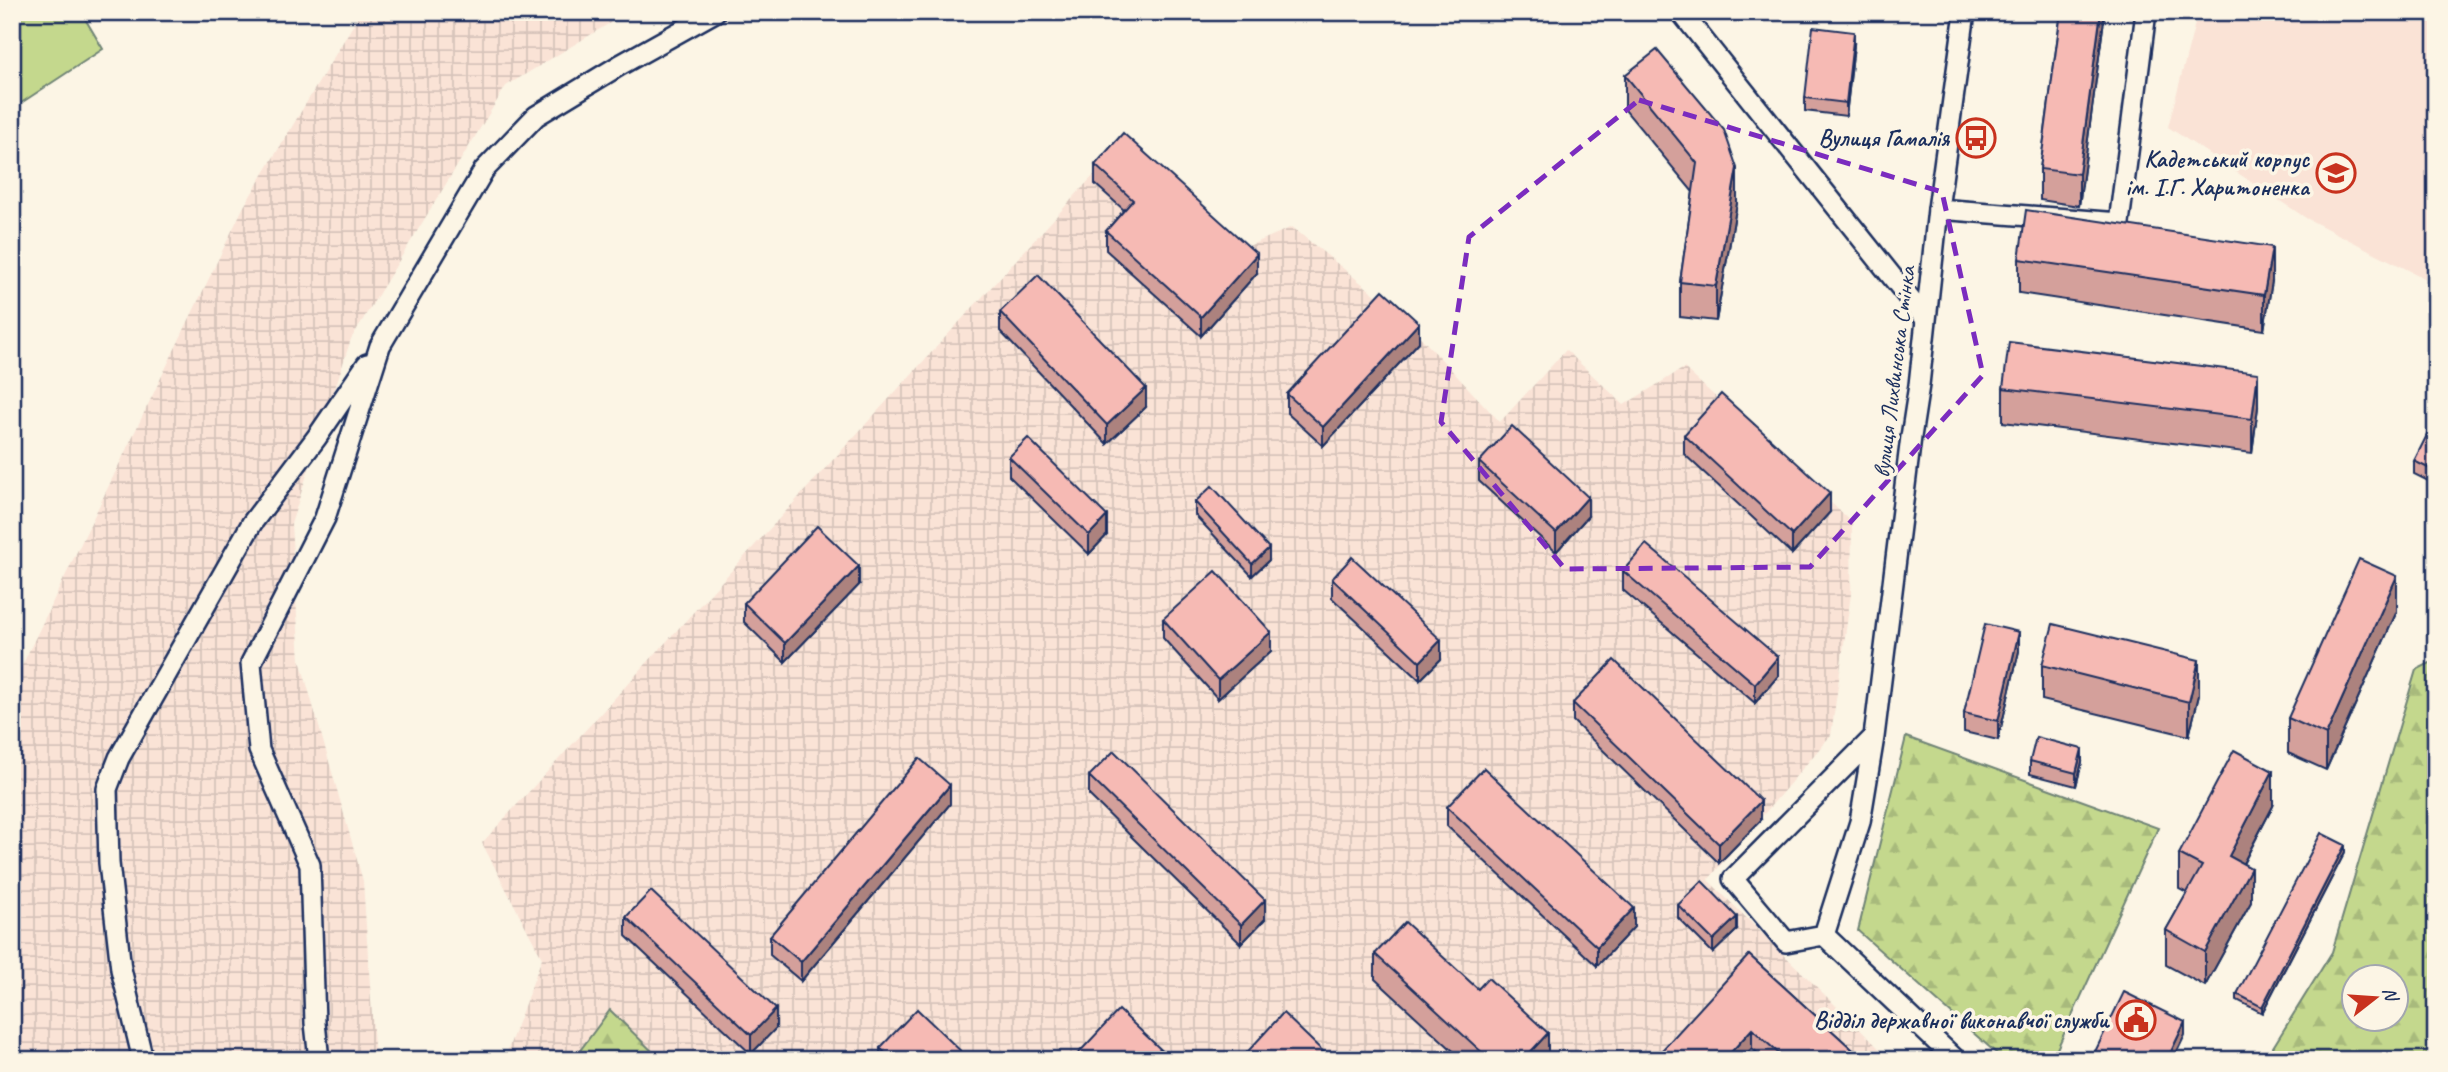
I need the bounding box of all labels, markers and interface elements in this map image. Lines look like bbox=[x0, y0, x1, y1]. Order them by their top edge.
bus stop icon: Вулиця Гамалія bbox=[1955, 117, 1997, 159]
place label: Вулиця Гамалія bbox=[1819, 123, 1950, 153]
place label: Кадетський корпус ім. І.Г. Харитоненка bbox=[2126, 144, 2310, 202]
school or university icon: Кадетський корпус ім. І.Г. Харитоненка bbox=[2315, 152, 2357, 194]
street label: вулиця Лихвинська Стінка bbox=[1866, 263, 1922, 479]
north arrow bbox=[2340, 964, 2410, 1034]
text: N bbox=[2377, 984, 2404, 1006]
public building icon: Відділ державної виконавчої служби bbox=[2115, 999, 2157, 1041]
place label: Відділ державної виконавчої служби bbox=[1814, 1005, 2110, 1035]

